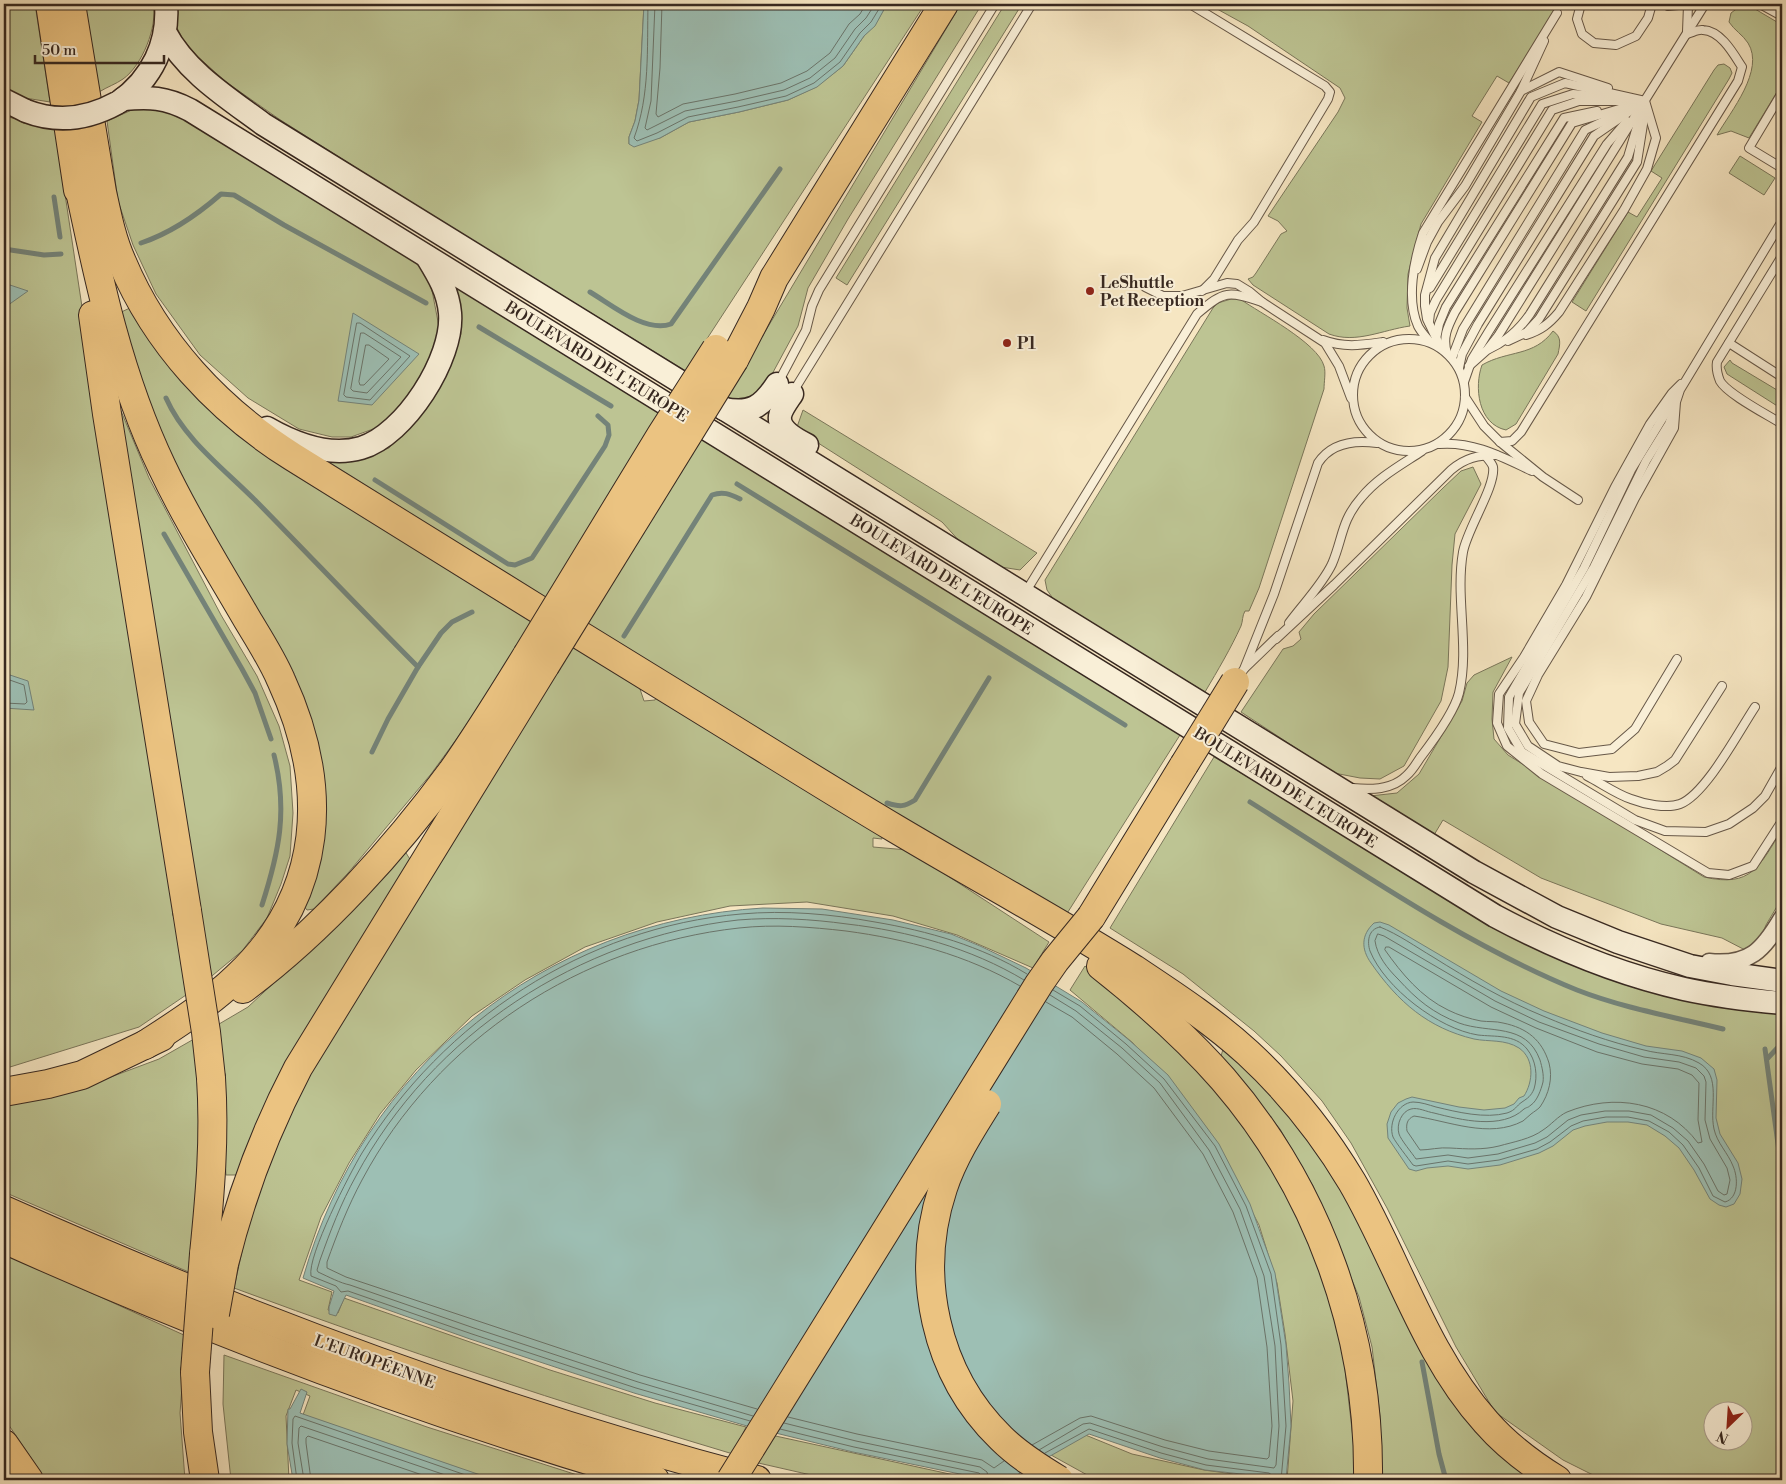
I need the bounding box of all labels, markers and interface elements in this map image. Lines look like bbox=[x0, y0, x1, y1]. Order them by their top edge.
scale bar bbox=[35, 32, 164, 64]
text: 50 m bbox=[42, 41, 76, 60]
place label: LeShuttle Pet Reception bbox=[1100, 273, 1204, 311]
marker: LeShuttle Pet Reception bbox=[1084, 285, 1096, 297]
street label: BOULEVARD DE L'EUROPE bbox=[500, 297, 692, 427]
place label: P1 bbox=[1017, 334, 1036, 354]
marker: P1 bbox=[1001, 337, 1013, 349]
street label: BOULEVARD DE L'EUROPE bbox=[845, 510, 1037, 640]
street label: BOULEVARD DE L'EUROPE bbox=[1189, 723, 1381, 853]
street label: L'EUROPÉENNE bbox=[311, 1329, 439, 1393]
north arrow bbox=[1704, 1402, 1754, 1452]
text: N bbox=[1714, 1426, 1732, 1447]

